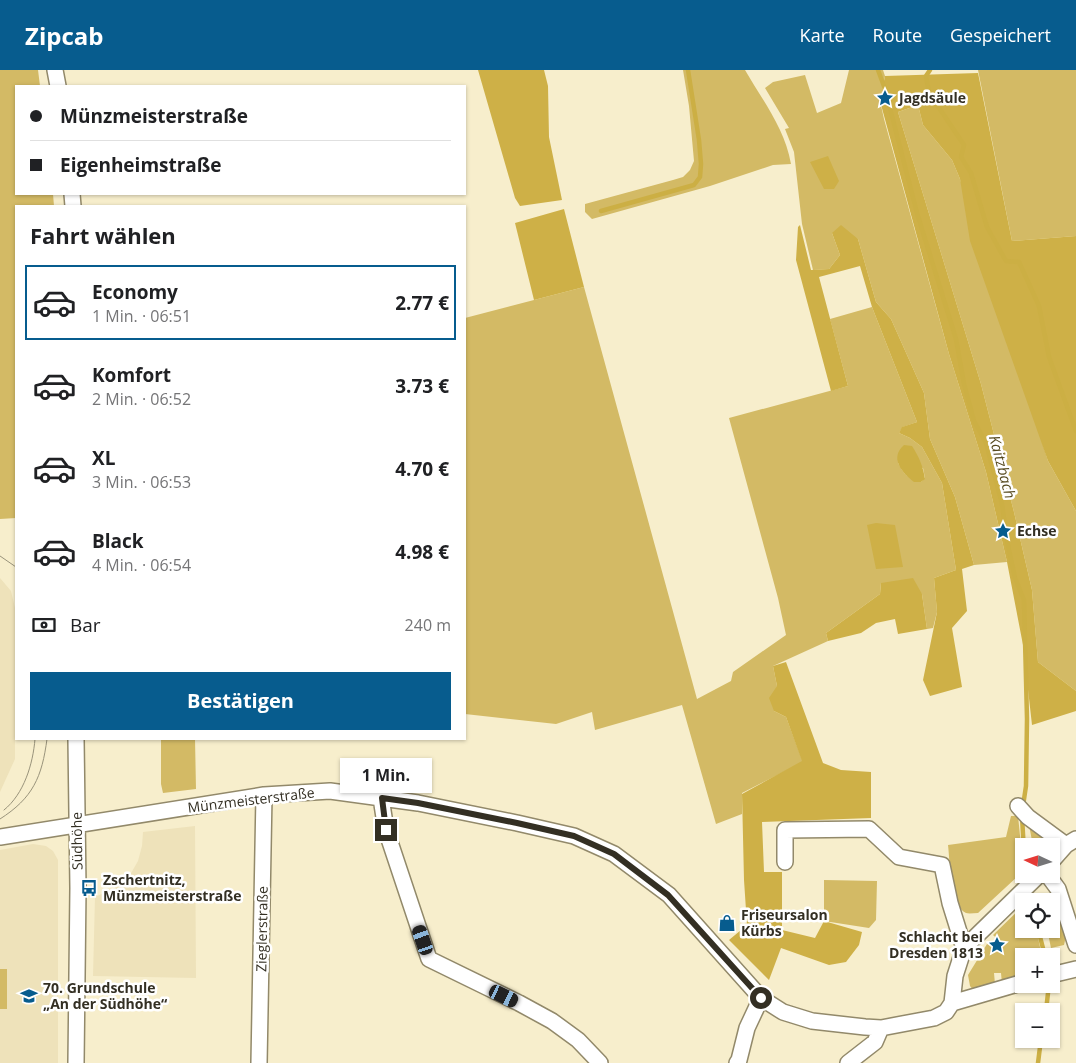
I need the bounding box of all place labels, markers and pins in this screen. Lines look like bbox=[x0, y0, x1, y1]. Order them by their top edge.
place icon: Jagdsäule bbox=[875, 88, 895, 108]
place label: Jagdsäule bbox=[897, 88, 966, 107]
place icon: Echse bbox=[993, 521, 1013, 541]
place label: Echse bbox=[1017, 521, 1056, 540]
place label: Zschertnitz, Münzmeisterstraße bbox=[103, 870, 241, 905]
bus stop icon: Zschertnitz, Münzmeisterstraße bbox=[79, 878, 99, 898]
place label: Friseursalon Kürbs bbox=[741, 905, 828, 940]
shop icon: Friseursalon Kürbs bbox=[717, 913, 737, 933]
place label: Schlacht bei Dresden 1813 bbox=[889, 927, 983, 962]
place icon: Schlacht bei Dresden 1813 bbox=[987, 935, 1007, 955]
place label: 70. Grundschule „An der Südhöhe“ bbox=[43, 978, 168, 1013]
school or university icon: 70. Grundschule „An der Südhöhe“ bbox=[19, 986, 39, 1006]

